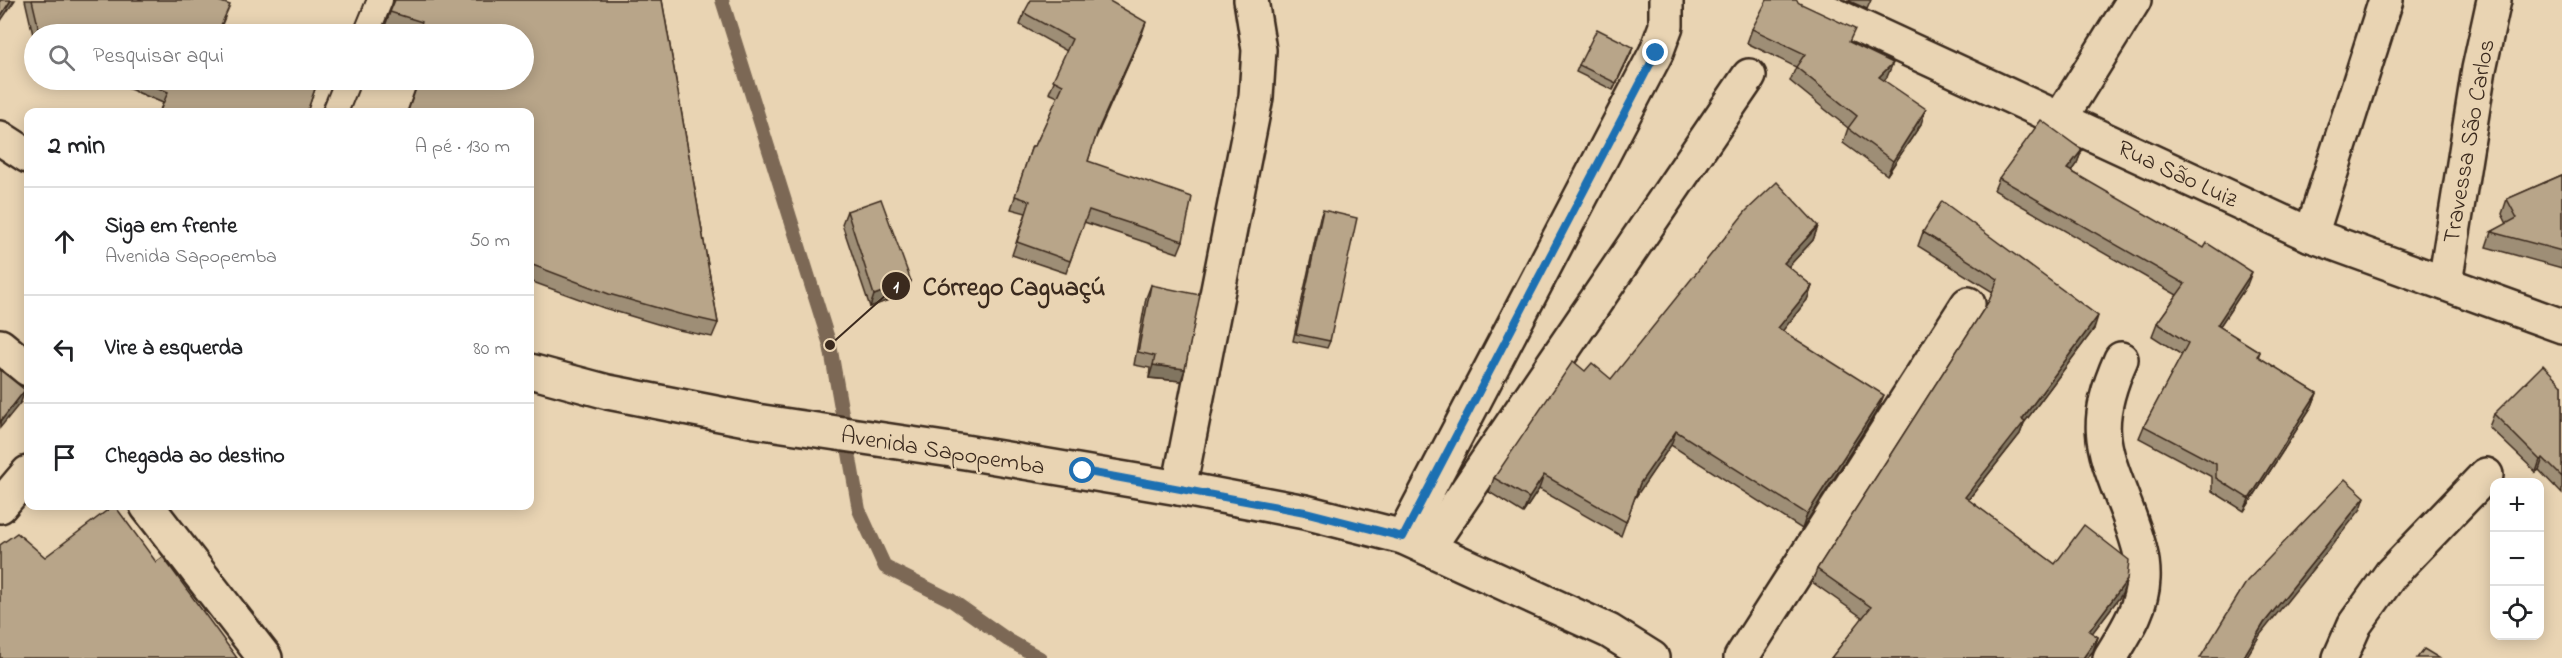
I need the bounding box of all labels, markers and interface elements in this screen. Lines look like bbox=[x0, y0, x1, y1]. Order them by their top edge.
search box bbox=[24, 24, 534, 90]
street label: Travessa São Carlos bbox=[2435, 37, 2506, 246]
route end bbox=[1642, 39, 1668, 65]
icon: search bbox=[45, 41, 78, 74]
text: Pesquisar aqui bbox=[93, 41, 224, 73]
text: 2 min bbox=[48, 128, 105, 166]
street label: Rua São Luiz bbox=[2111, 132, 2244, 219]
text: A pé · 130 m bbox=[415, 133, 510, 162]
text: Siga em frente bbox=[105, 211, 237, 243]
icon: ahead bbox=[48, 225, 81, 258]
text: 50 m bbox=[469, 227, 510, 256]
text: Avenida Sapopemba bbox=[105, 243, 277, 272]
callout: Córrego Caguaçú bbox=[881, 264, 1118, 308]
text: Córrego Caguaçú bbox=[923, 270, 1105, 309]
text: 1 bbox=[893, 275, 899, 301]
icon: left bbox=[48, 333, 81, 366]
text: Vire à esquerda bbox=[105, 333, 243, 365]
text: 80 m bbox=[473, 335, 510, 364]
street label: Avenida Sapopemba bbox=[838, 419, 1047, 486]
icon: arrive bbox=[48, 441, 81, 474]
text: Chegada ao destino bbox=[105, 441, 285, 473]
route start bbox=[1069, 457, 1095, 483]
map controls bbox=[2490, 478, 2544, 640]
button: + bbox=[2490, 478, 2544, 532]
button: − bbox=[2490, 532, 2544, 586]
button: locate bbox=[2490, 586, 2544, 640]

